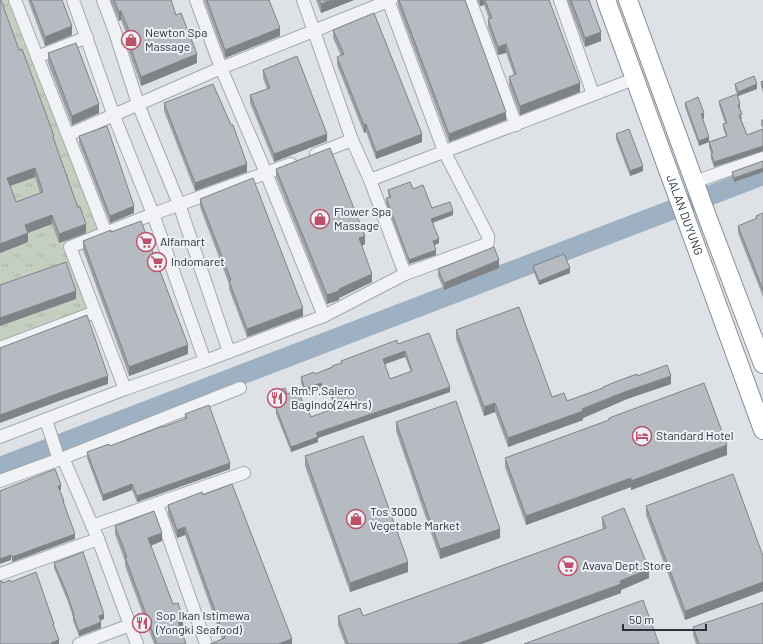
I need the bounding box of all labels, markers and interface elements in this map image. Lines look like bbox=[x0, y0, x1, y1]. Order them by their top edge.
place label: Newton Spa Massage bbox=[145, 25, 207, 53]
shop icon: Newton Spa Massage bbox=[120, 29, 142, 51]
street label: JALAN DUYUNG bbox=[664, 173, 707, 257]
place label: Flower Spa Massage bbox=[334, 204, 391, 232]
shop icon: Flower Spa Massage bbox=[309, 208, 331, 230]
supermarket icon: Alfamart bbox=[135, 231, 157, 253]
place label: Alfamart bbox=[160, 234, 205, 248]
supermarket icon: Indomaret bbox=[146, 251, 168, 273]
place label: Indomaret bbox=[171, 254, 225, 268]
place label: Rm.P.Salero Bagindo(24Hrs) bbox=[291, 383, 372, 411]
restaurant icon: Rm.P.Salero Bagindo(24Hrs) bbox=[266, 387, 288, 409]
hotel icon: Standard Hotel bbox=[631, 425, 653, 447]
place label: Standard Hotel bbox=[656, 428, 734, 442]
place label: Tos 3000 Vegetable Market bbox=[370, 504, 460, 532]
shop icon: Tos 3000 Vegetable Market bbox=[345, 508, 367, 530]
supermarket icon: Avava Dept.Store bbox=[557, 555, 579, 577]
place label: Avava Dept.Store bbox=[582, 558, 671, 572]
scale bar bbox=[623, 606, 706, 632]
place label: Sop Ikan Istimewa (Yongki Seafood) bbox=[155, 608, 250, 636]
restaurant icon: Sop Ikan Istimewa (Yongki Seafood) bbox=[131, 612, 153, 634]
text: 50 m bbox=[629, 612, 654, 626]

